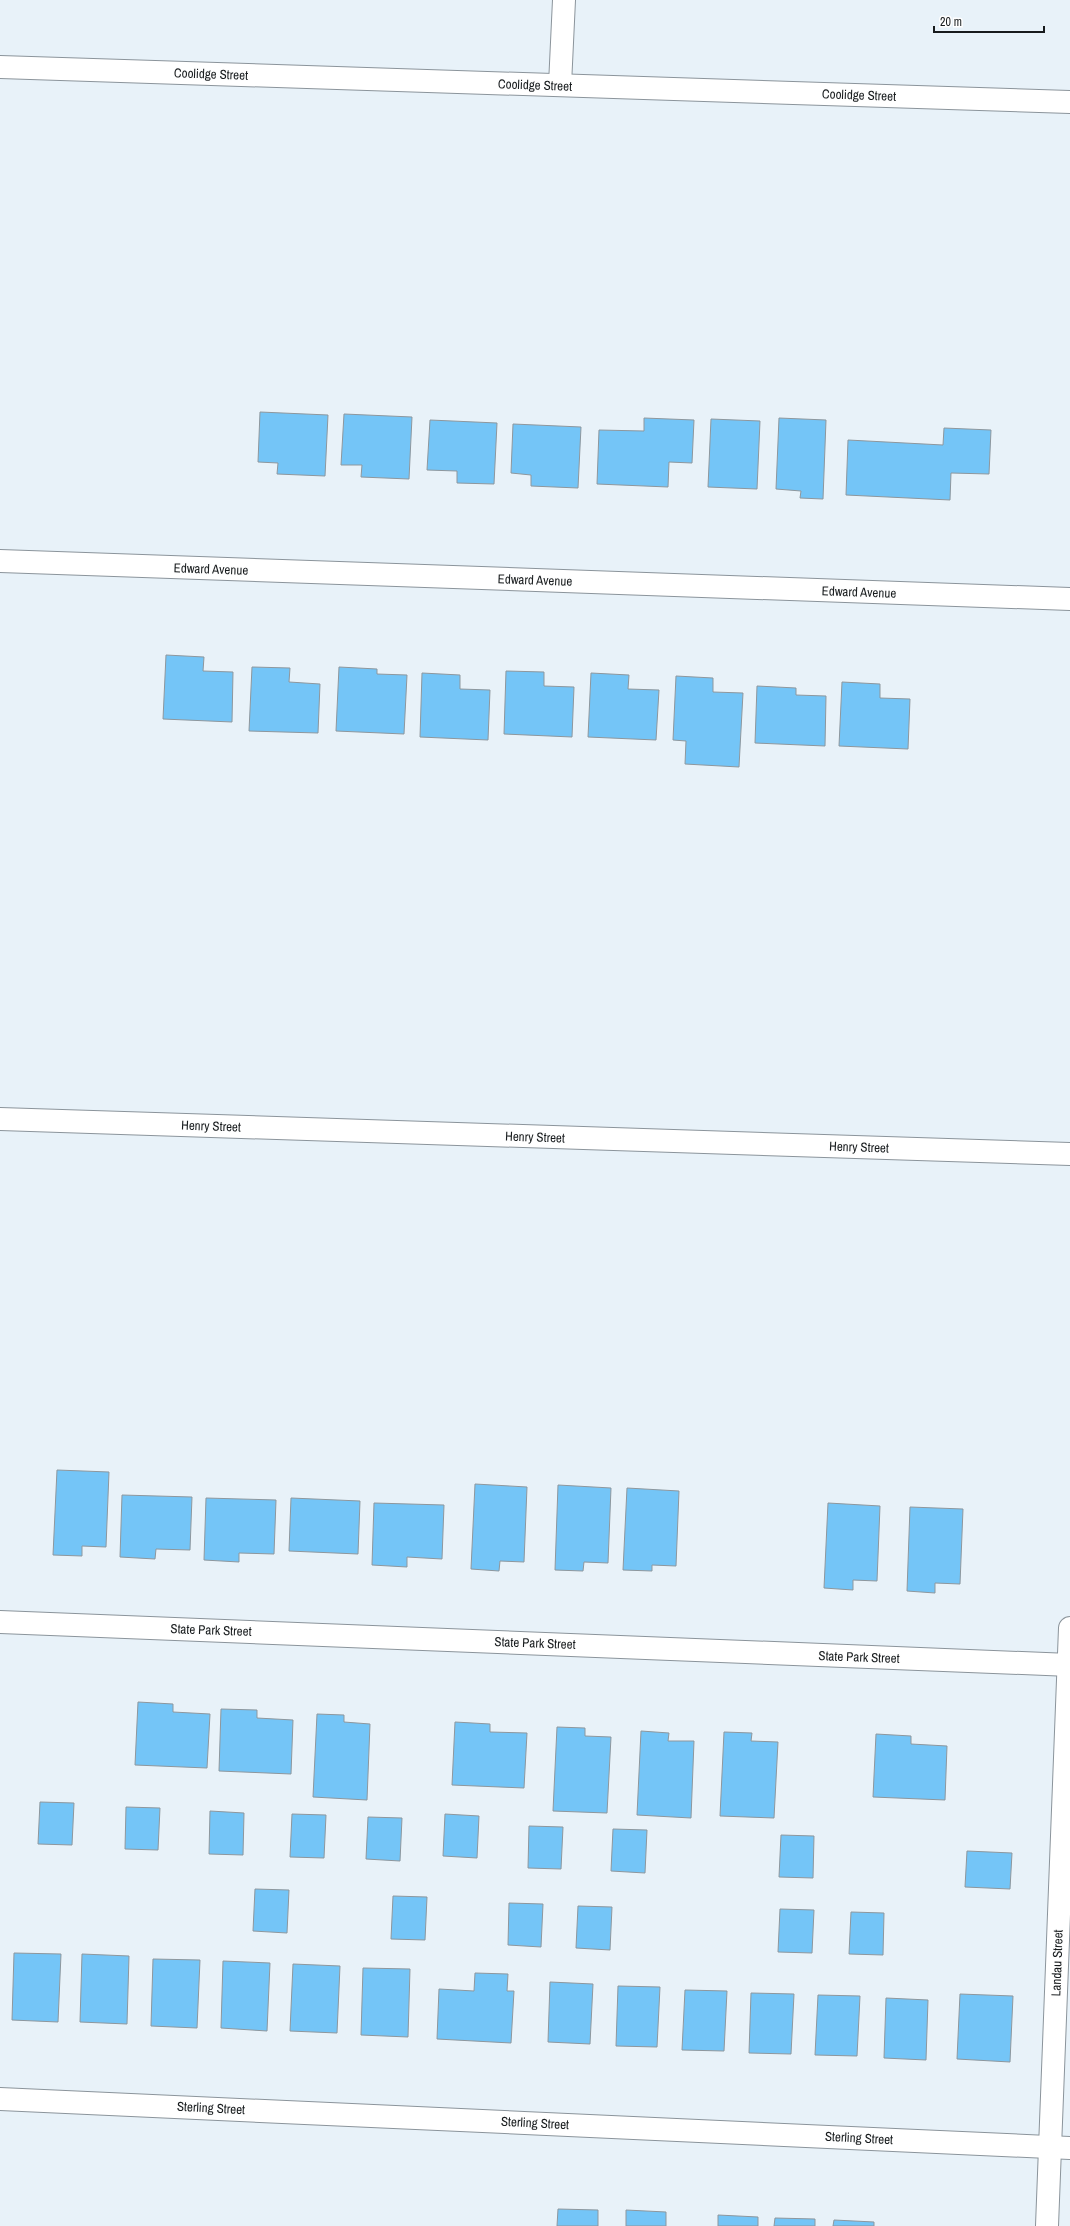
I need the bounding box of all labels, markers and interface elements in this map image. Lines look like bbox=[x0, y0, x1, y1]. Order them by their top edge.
scale bar bbox=[934, 8, 1044, 34]
text: 20 m bbox=[940, 14, 962, 30]
street label: Coolidge Street bbox=[174, 64, 248, 84]
street label: Coolidge Street bbox=[498, 75, 572, 95]
street label: Coolidge Street bbox=[822, 85, 896, 105]
street label: Edward Avenue bbox=[173, 559, 249, 579]
street label: Edward Avenue bbox=[497, 570, 573, 590]
street label: Edward Avenue bbox=[821, 582, 897, 602]
street label: Henry Street bbox=[181, 1116, 241, 1136]
street label: Henry Street bbox=[505, 1127, 565, 1147]
street label: Henry Street bbox=[829, 1137, 889, 1157]
street label: State Park Street bbox=[170, 1620, 252, 1640]
street label: State Park Street bbox=[494, 1633, 576, 1653]
street label: State Park Street bbox=[818, 1647, 900, 1667]
street label: Landau Street bbox=[1047, 1929, 1067, 1997]
street label: Sterling Street bbox=[177, 2098, 246, 2118]
street label: Sterling Street bbox=[501, 2113, 570, 2133]
street label: Sterling Street bbox=[825, 2128, 894, 2148]

